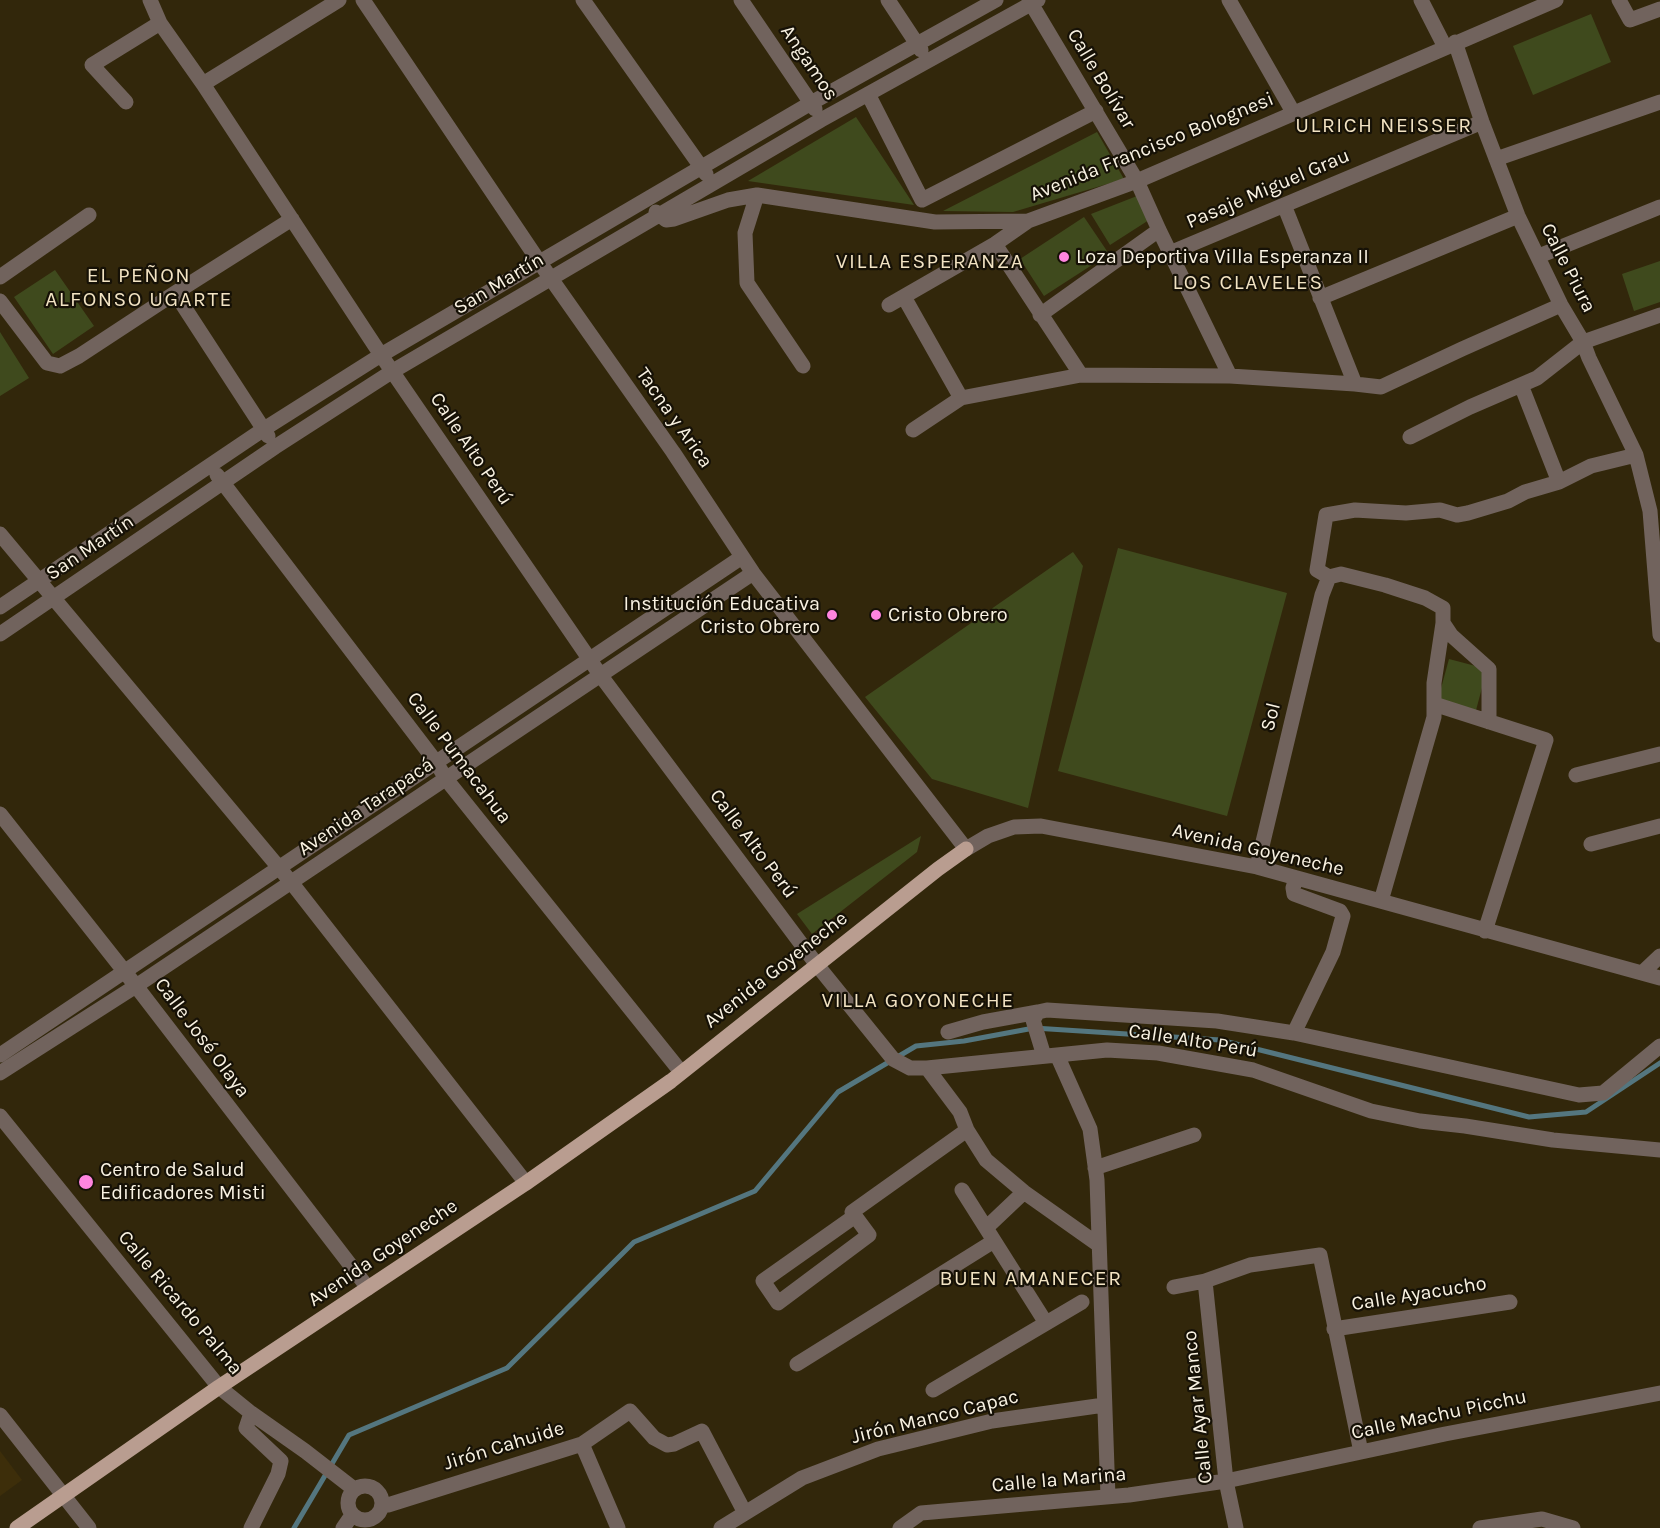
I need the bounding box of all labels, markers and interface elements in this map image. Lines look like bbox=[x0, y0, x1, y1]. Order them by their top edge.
street label: Angamos bbox=[775, 21, 843, 105]
street label: Calle Bolívar bbox=[1062, 25, 1140, 133]
street label: Avenida Francisco Bolognesi bbox=[1027, 87, 1277, 207]
district label: ULRICH NEISSER bbox=[1295, 113, 1473, 139]
street label: Pasaje Miguel Grau bbox=[1183, 144, 1353, 234]
street label: Calle Piura bbox=[1535, 219, 1601, 317]
place label: Loza Deportiva Villa Esperanza II bbox=[1076, 245, 1369, 269]
street label: San Martín bbox=[450, 248, 548, 320]
district label: VILLA ESPERANZA bbox=[836, 249, 1024, 275]
marker: Loza Deportiva Villa Esperanza II bbox=[1057, 250, 1071, 264]
district label: EL PEÑON ALFONSO UGARTE bbox=[45, 263, 233, 313]
district label: LOS CLAVELES bbox=[1172, 270, 1324, 296]
street label: Tacna y Arica bbox=[630, 363, 718, 473]
street label: Calle Alto Perú bbox=[425, 388, 517, 510]
street label: San Martín bbox=[42, 510, 138, 586]
place label: Institución Educativa Cristo Obrero bbox=[624, 592, 820, 639]
place label: Cristo Obrero bbox=[888, 603, 1008, 627]
marker: Institución Educativa Cristo Obrero bbox=[825, 608, 839, 622]
marker: Cristo Obrero bbox=[869, 608, 883, 622]
street label: Calle Pumacahua bbox=[402, 687, 516, 829]
street label: Sol bbox=[1256, 700, 1286, 734]
street label: Avenida Tarapacá bbox=[294, 753, 438, 861]
street label: Calle Alto Perú bbox=[704, 785, 802, 903]
street label: Avenida Goyeneche bbox=[1170, 819, 1346, 881]
street label: Avenida Goyeneche bbox=[700, 907, 852, 1033]
street label: Calle José Olaya bbox=[149, 973, 255, 1103]
district label: VILLA GOYONECHE bbox=[821, 988, 1015, 1014]
street label: Calle Alto Perú bbox=[1127, 1019, 1259, 1063]
place label: Centro de Salud Edificadores Misti bbox=[100, 1158, 266, 1205]
marker: Centro de Salud Edificadores Misti bbox=[77, 1173, 95, 1191]
street label: Avenida Goyeneche bbox=[304, 1194, 462, 1312]
street label: Calle Ricardo Palma bbox=[113, 1226, 247, 1380]
district label: BUEN AMANECER bbox=[939, 1266, 1123, 1292]
street label: Calle Ayacucho bbox=[1350, 1271, 1488, 1317]
street label: Calle Ayar Manco bbox=[1178, 1329, 1218, 1485]
street label: Jirón Manco Capac bbox=[849, 1385, 1021, 1449]
street label: Calle Machu Picchu bbox=[1349, 1385, 1529, 1445]
street label: Jirón Cahuide bbox=[441, 1416, 567, 1476]
street label: Calle la Marina bbox=[991, 1462, 1127, 1498]

